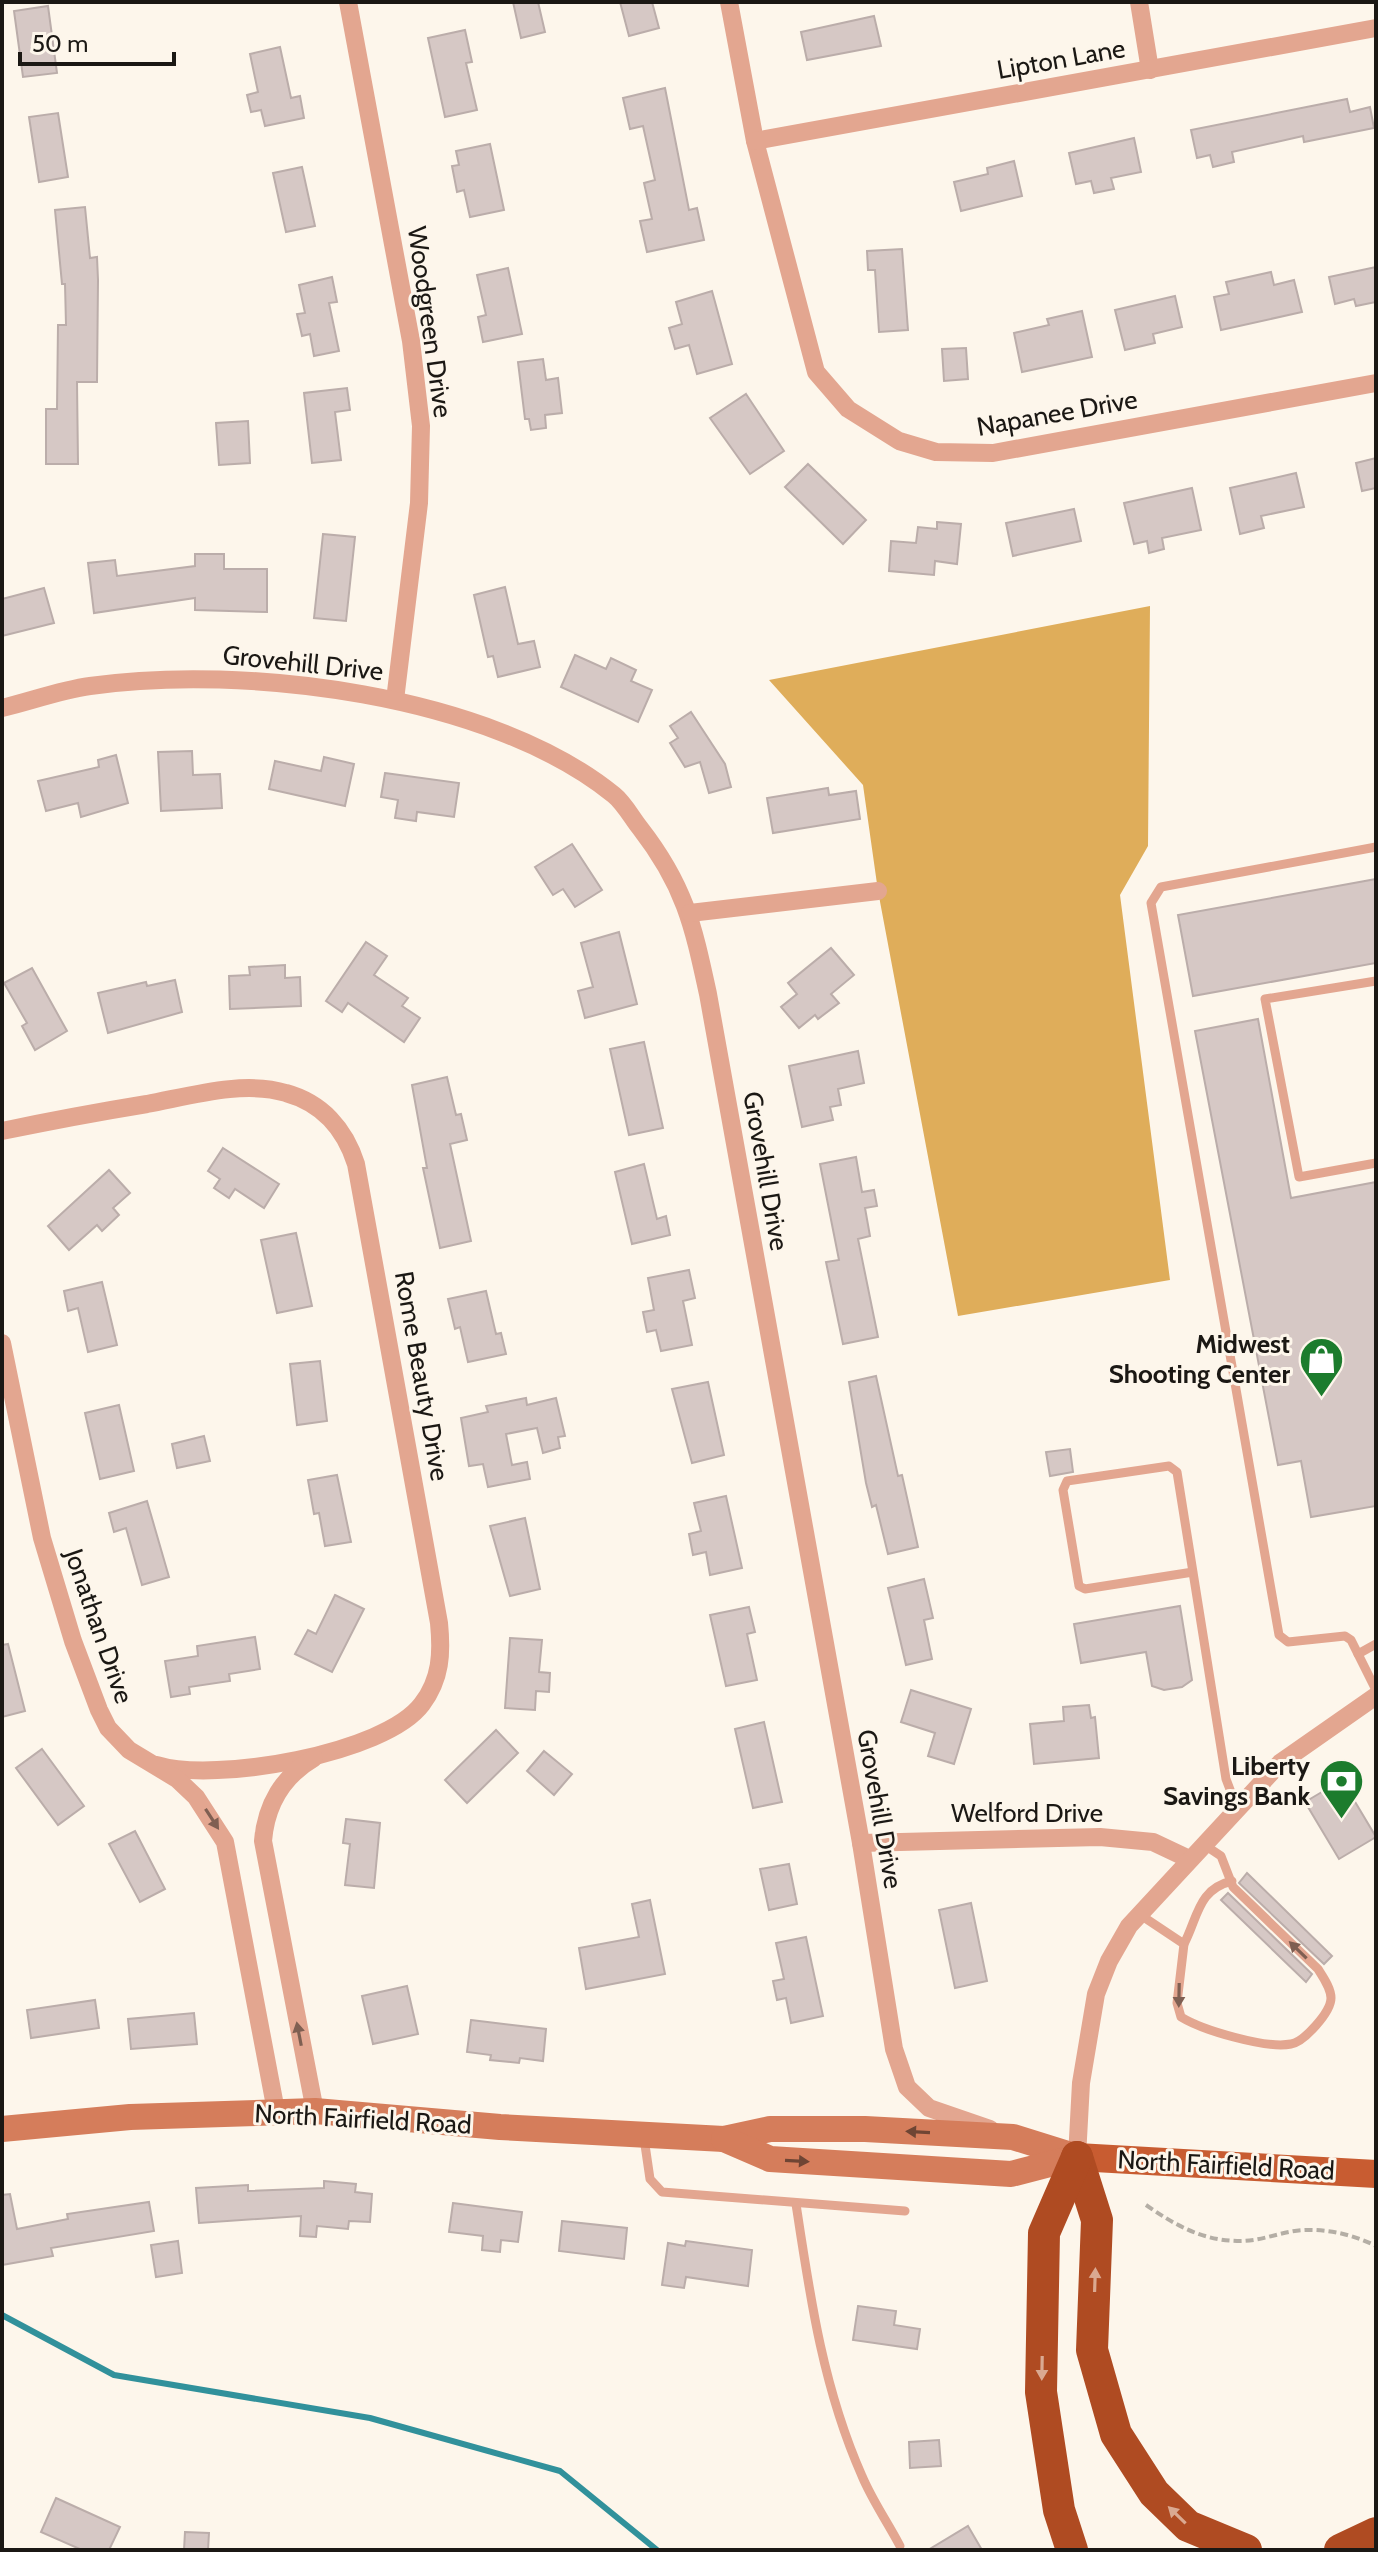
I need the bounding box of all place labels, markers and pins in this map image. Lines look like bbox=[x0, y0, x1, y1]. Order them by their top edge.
place label: Midwest Shooting Center bbox=[1109, 1328, 1290, 1390]
shop icon: Midwest Shooting Center bbox=[1297, 1335, 1345, 1398]
place label: Liberty Savings Bank bbox=[1163, 1750, 1310, 1812]
bank icon: Liberty Savings Bank bbox=[1317, 1757, 1365, 1820]

